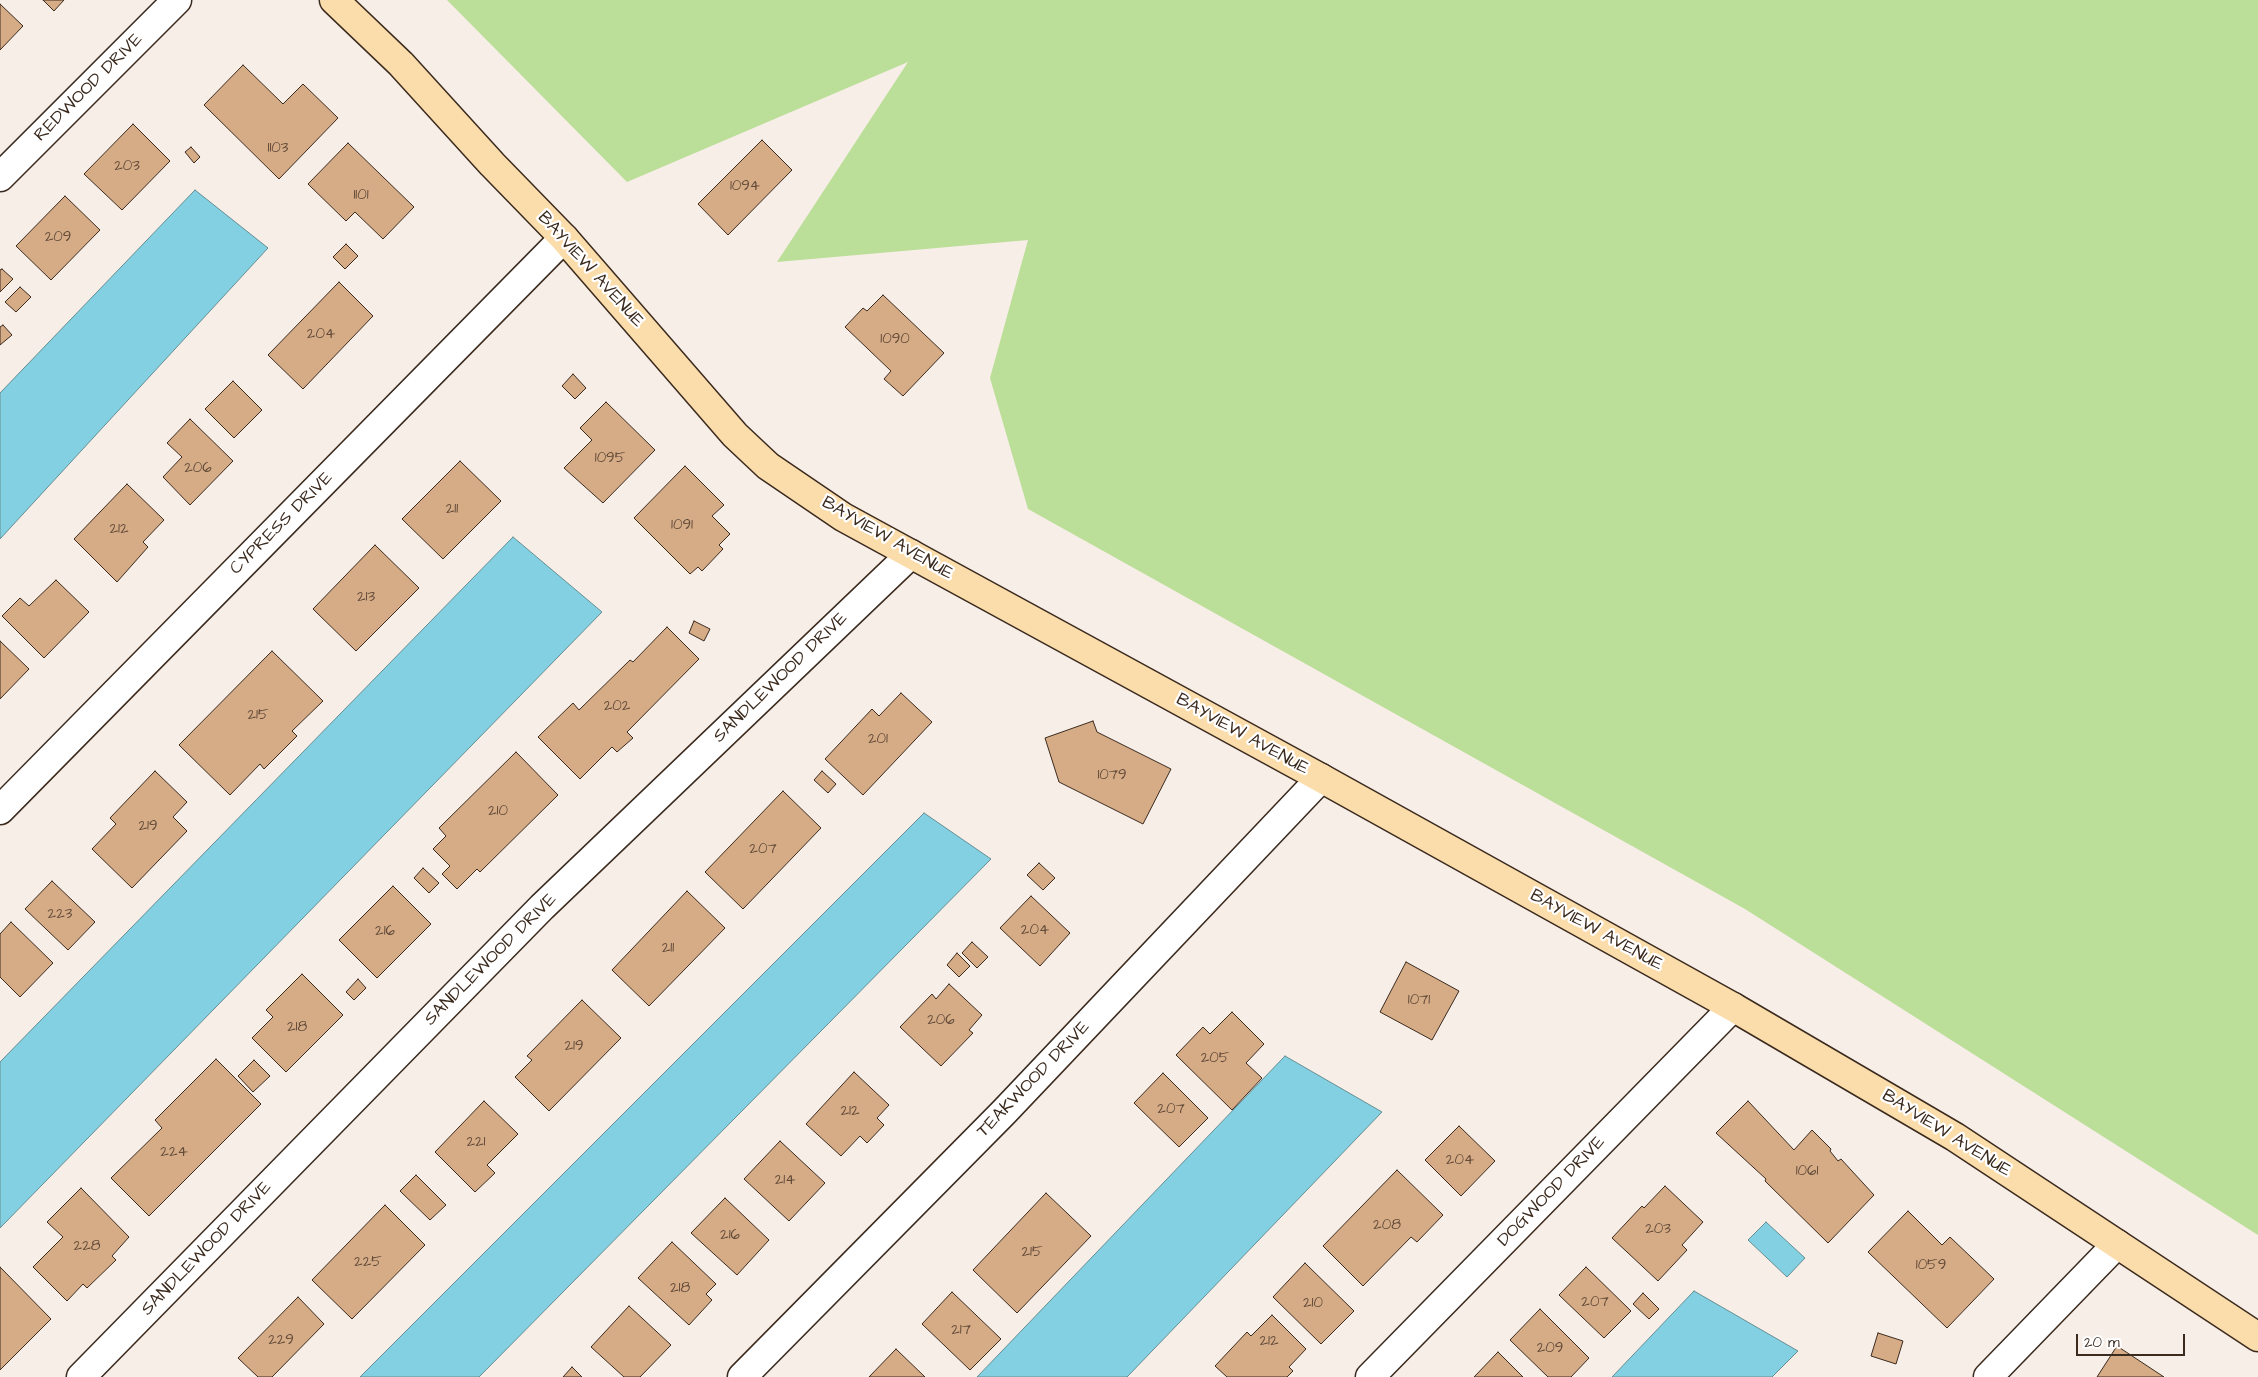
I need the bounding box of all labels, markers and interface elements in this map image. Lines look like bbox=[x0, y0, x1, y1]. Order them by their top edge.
street label: REDWOOD DRIVE bbox=[30, 29, 148, 147]
house number: 1103 bbox=[268, 140, 288, 158]
house number: 203 bbox=[114, 158, 140, 176]
house number: 1094 bbox=[730, 178, 760, 196]
house number: 1101 bbox=[353, 187, 369, 205]
street label: BAYVIEW AVENUE bbox=[532, 208, 648, 332]
house number: 209 bbox=[45, 229, 71, 247]
house number: 204 bbox=[307, 326, 335, 344]
house number: 1090 bbox=[880, 331, 910, 349]
house number: 1095 bbox=[595, 450, 625, 468]
house number: 206 bbox=[184, 460, 212, 478]
street label: CYPRESS DRIVE bbox=[226, 468, 338, 580]
street label: BAYVIEW AVENUE bbox=[817, 493, 957, 585]
house number: 211 bbox=[446, 501, 458, 519]
house number: 1091 bbox=[671, 517, 693, 535]
house number: 212 bbox=[109, 521, 129, 539]
house number: 213 bbox=[357, 589, 375, 607]
street label: SANDLEWOOD DRIVE bbox=[709, 608, 853, 748]
street label: BAYVIEW AVENUE bbox=[1172, 690, 1312, 780]
house number: 202 bbox=[604, 698, 630, 716]
house number: 215 bbox=[247, 707, 269, 725]
house number: 201 bbox=[868, 731, 888, 749]
house number: 1079 bbox=[1097, 767, 1127, 785]
house number: 210 bbox=[488, 803, 508, 821]
house number: 219 bbox=[138, 818, 158, 836]
house number: 207 bbox=[749, 841, 777, 859]
street label: BAYVIEW AVENUE bbox=[1526, 886, 1666, 976]
street label: SANDLEWOOD DRIVE bbox=[420, 889, 562, 1031]
house number: 223 bbox=[48, 906, 72, 924]
house number: 204 bbox=[1021, 922, 1049, 940]
house number: 216 bbox=[375, 923, 395, 941]
house number: 211 bbox=[662, 940, 674, 958]
house number: 1071 bbox=[1408, 992, 1430, 1010]
house number: 206 bbox=[927, 1012, 955, 1030]
street label: TEAKWOOD DRIVE bbox=[973, 1017, 1095, 1143]
house number: 218 bbox=[287, 1019, 307, 1037]
house number: 219 bbox=[564, 1038, 584, 1056]
house number: 205 bbox=[1201, 1050, 1229, 1068]
street label: BAYVIEW AVENUE bbox=[1877, 1086, 2015, 1182]
house number: 207 bbox=[1157, 1101, 1185, 1119]
house number: 212 bbox=[840, 1103, 860, 1121]
street label: DOGWOOD DRIVE bbox=[1494, 1132, 1610, 1252]
house number: 221 bbox=[466, 1134, 486, 1152]
house number: 224 bbox=[160, 1144, 188, 1162]
house number: 204 bbox=[1446, 1152, 1474, 1170]
house number: 1061 bbox=[1796, 1163, 1818, 1181]
house number: 214 bbox=[775, 1172, 795, 1190]
street label: SANDLEWOOD DRIVE bbox=[137, 1177, 277, 1321]
house number: 208 bbox=[1373, 1217, 1401, 1235]
house number: 203 bbox=[1645, 1221, 1671, 1239]
house number: 216 bbox=[720, 1227, 740, 1245]
house number: 228 bbox=[74, 1238, 100, 1256]
house number: 215 bbox=[1021, 1244, 1043, 1262]
house number: 225 bbox=[354, 1254, 382, 1272]
house number: 1059 bbox=[1916, 1257, 1946, 1275]
house number: 218 bbox=[670, 1280, 690, 1298]
house number: 207 bbox=[1581, 1294, 1609, 1312]
house number: 210 bbox=[1303, 1295, 1323, 1313]
house number: 217 bbox=[951, 1322, 971, 1340]
scale bar bbox=[2078, 1324, 2187, 1356]
house number: 229 bbox=[268, 1332, 294, 1350]
text: 20 m bbox=[2084, 1332, 2120, 1353]
house number: 212 bbox=[1259, 1333, 1279, 1351]
house number: 209 bbox=[1537, 1340, 1563, 1358]

